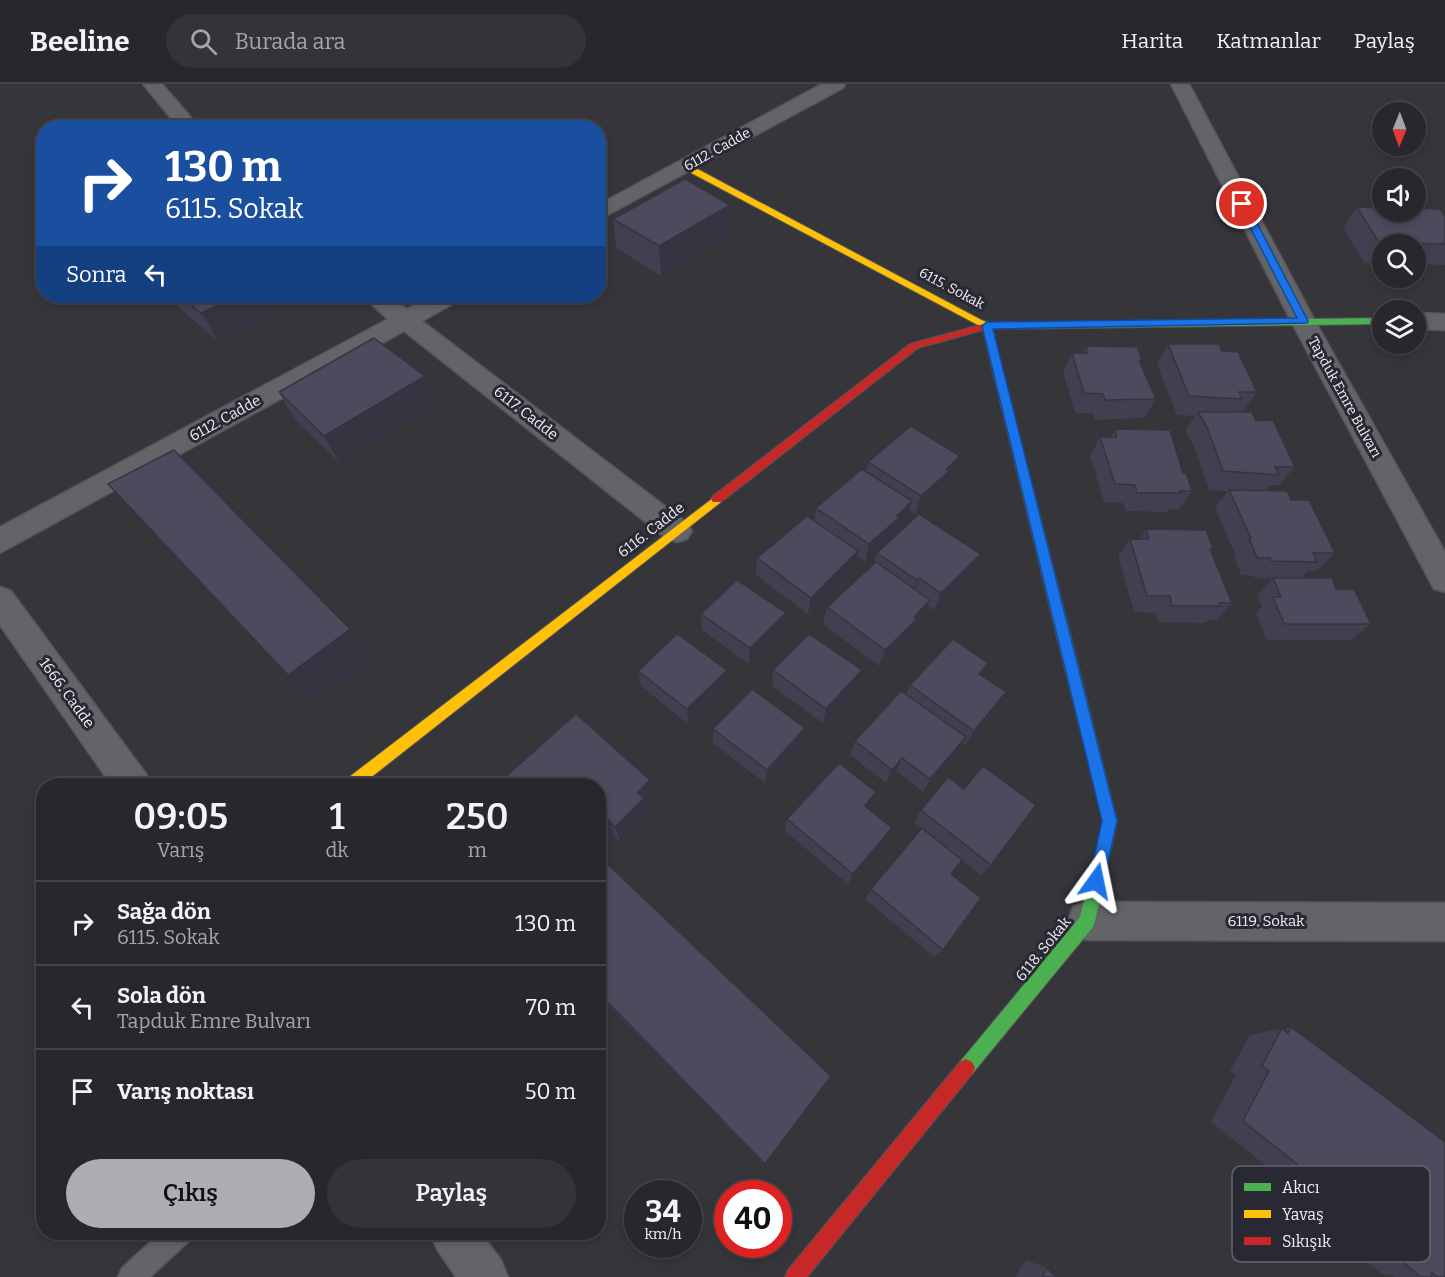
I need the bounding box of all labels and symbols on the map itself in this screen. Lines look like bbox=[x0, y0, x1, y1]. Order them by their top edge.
north arrow bbox=[1372, 102, 1426, 156]
street label: 6112. Cadde bbox=[681, 124, 753, 175]
pin bbox=[1216, 178, 1267, 229]
street label: 6115. Sokak bbox=[916, 264, 987, 313]
street label: Tapduk Emre Bulvarı bbox=[1304, 334, 1385, 461]
street label: 6117. Cadde bbox=[490, 382, 562, 444]
street label: 6112. Cadde bbox=[186, 391, 264, 445]
street label: 6116. Cadde bbox=[614, 498, 688, 562]
street label: 1666. Cadde bbox=[36, 654, 98, 732]
position arrow bbox=[1064, 849, 1128, 913]
street label: 6119. Sokak bbox=[1227, 912, 1305, 930]
street label: 6118. Sokak bbox=[1012, 913, 1075, 985]
legend bbox=[1232, 1166, 1430, 1262]
text: Akıcı bbox=[1282, 1178, 1320, 1197]
speed limit sign: 40 bbox=[714, 1180, 792, 1258]
text: Yavaş bbox=[1282, 1205, 1324, 1224]
text: Sıkışık bbox=[1282, 1232, 1331, 1251]

